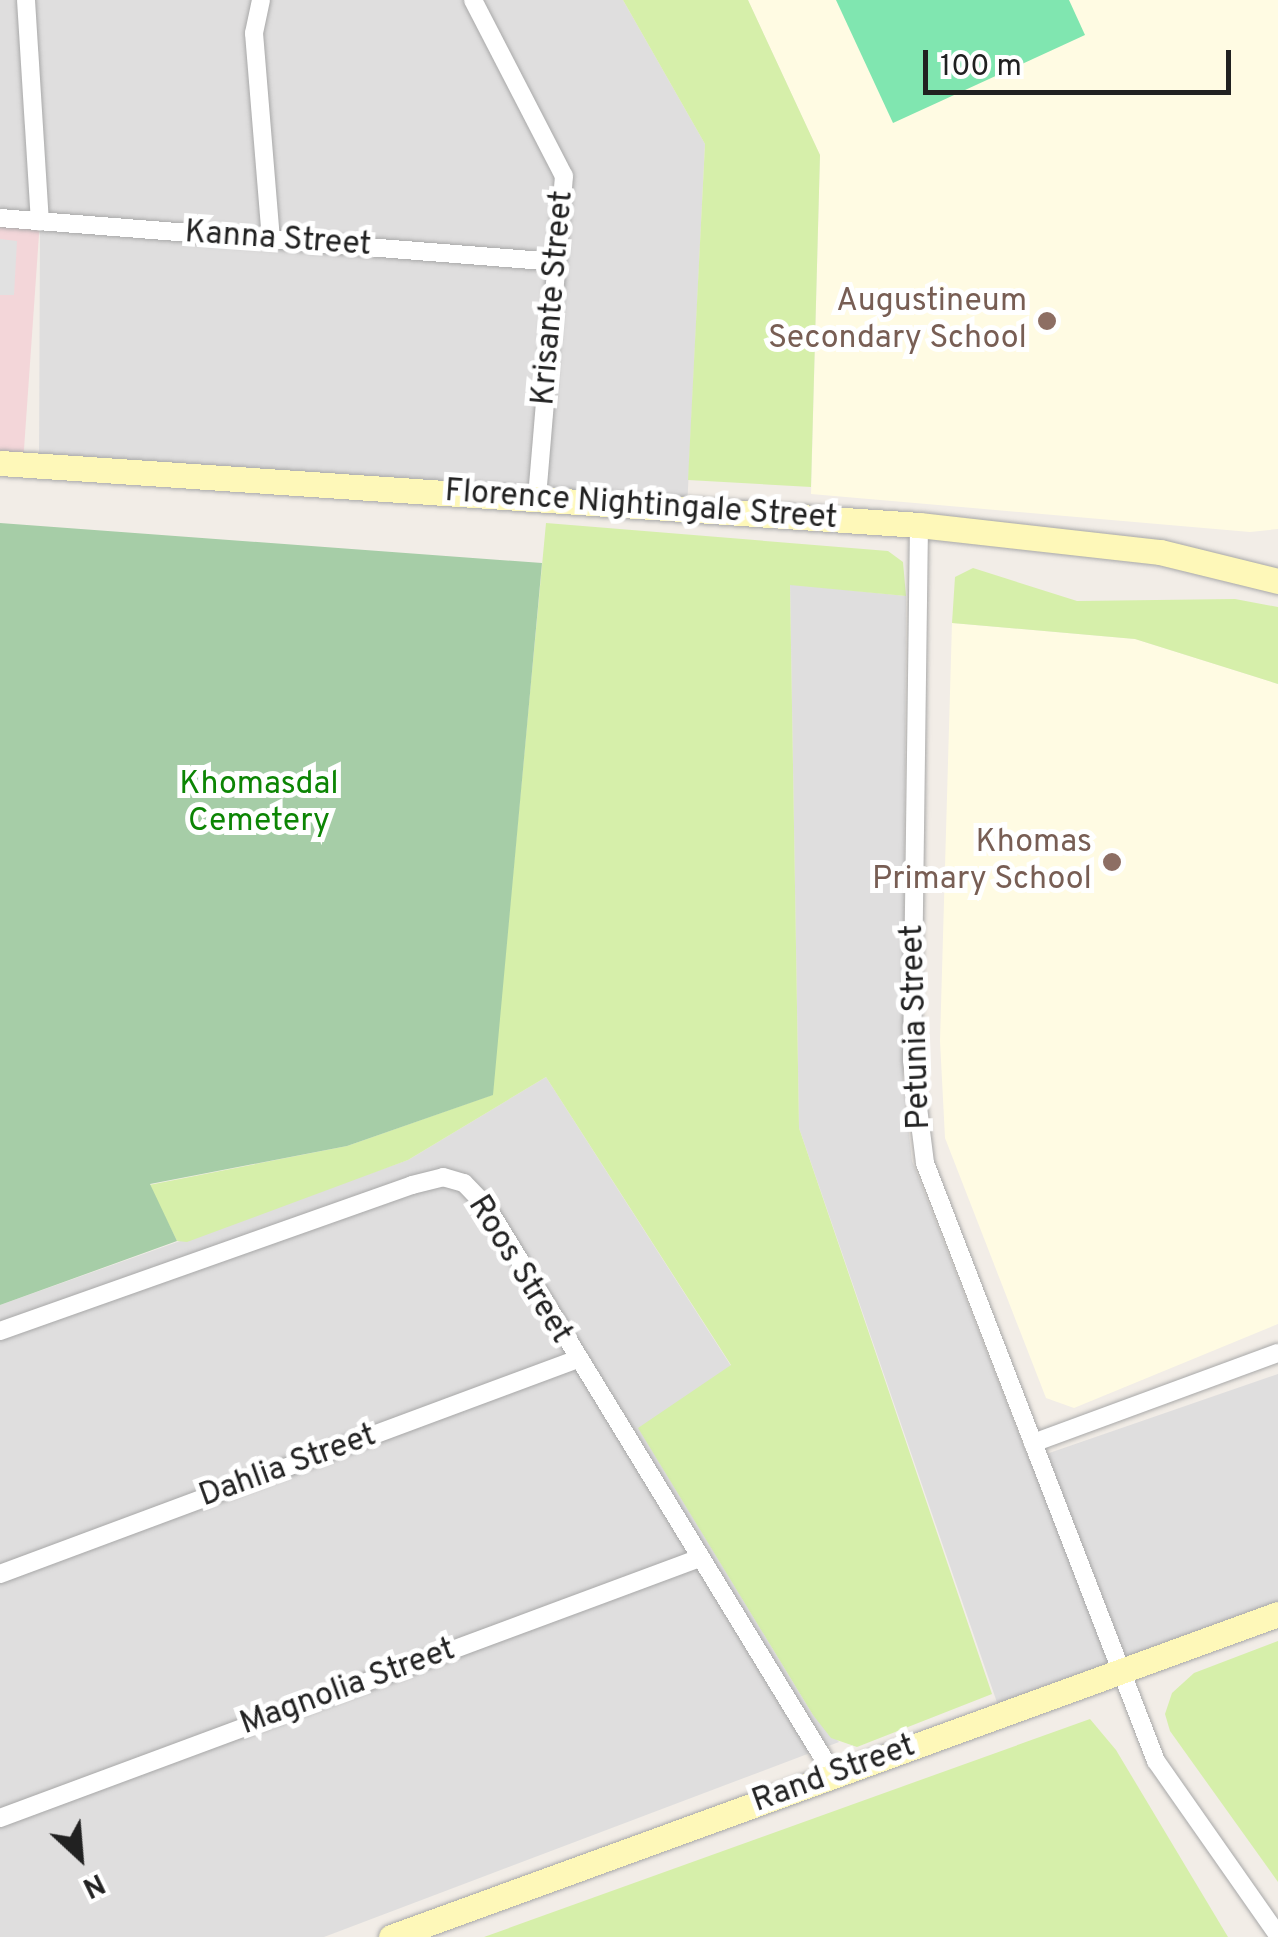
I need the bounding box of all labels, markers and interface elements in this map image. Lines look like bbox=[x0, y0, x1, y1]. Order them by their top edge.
scale bar bbox=[928, 30, 1236, 92]
text: 100 m bbox=[940, 49, 1022, 86]
street label: Krisante Street bbox=[525, 189, 583, 407]
street label: Kanna Street bbox=[183, 214, 373, 266]
place label: Augustineum Secondary School bbox=[768, 284, 1027, 359]
marker: Augustineum Secondary School bbox=[1036, 310, 1058, 332]
street label: Florence Nightingale Street bbox=[443, 473, 839, 539]
park label: Khomasdal Cemetery bbox=[179, 767, 339, 842]
place label: Khomas Primary School bbox=[872, 825, 1092, 900]
marker: Khomas Primary School bbox=[1101, 851, 1123, 873]
street label: Petunia Street bbox=[894, 924, 940, 1130]
street label: Roos Street bbox=[458, 1189, 580, 1351]
street label: Dahlia Street bbox=[194, 1417, 382, 1517]
street label: Magnolia Street bbox=[235, 1631, 461, 1745]
street label: Rand Street bbox=[747, 1728, 921, 1822]
north arrow bbox=[30, 1807, 130, 1907]
text: N bbox=[76, 1863, 110, 1905]

